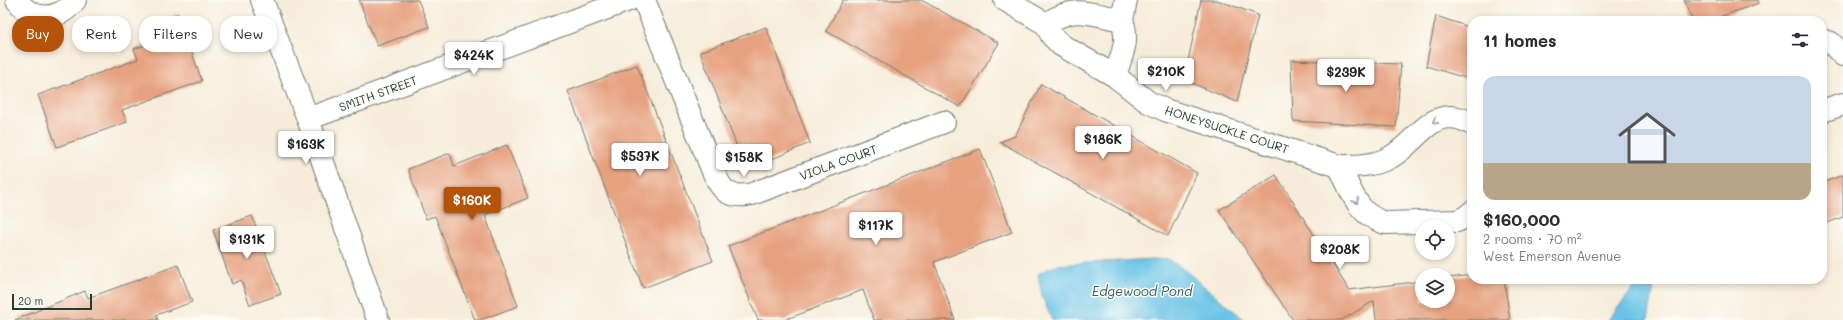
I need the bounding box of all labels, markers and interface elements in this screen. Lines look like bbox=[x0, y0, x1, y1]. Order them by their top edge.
chip: Buy bbox=[12, 16, 64, 52]
chip: Rent bbox=[72, 16, 131, 52]
chip: Filters bbox=[139, 16, 212, 52]
chip: New bbox=[220, 16, 277, 52]
text: 11 homes bbox=[1483, 29, 1557, 51]
icon: filters bbox=[1789, 29, 1811, 51]
pin: $424K bbox=[446, 42, 502, 76]
text: $424K bbox=[454, 46, 494, 63]
pin: $210K bbox=[1138, 58, 1194, 92]
pin: $239K bbox=[1318, 59, 1374, 93]
text: $210K bbox=[1147, 62, 1185, 79]
text: $239K bbox=[1326, 63, 1366, 80]
street label: SMITH STREET bbox=[337, 71, 420, 115]
street label: HONEYSUCKLE COURT bbox=[1163, 101, 1291, 157]
icon: home bbox=[1611, 102, 1683, 174]
one-way arrow bbox=[1432, 117, 1440, 124]
pin: $186K bbox=[1075, 126, 1131, 160]
text: $186K bbox=[1084, 130, 1122, 147]
pin: $163K bbox=[278, 131, 334, 165]
text: $163K bbox=[287, 135, 325, 152]
street label: VIOLA COURT bbox=[797, 140, 879, 183]
pin: $537K bbox=[612, 143, 668, 177]
pin: $158K bbox=[716, 144, 772, 178]
text: $537K bbox=[620, 147, 660, 164]
text: $158K bbox=[725, 148, 763, 165]
pin: $160K bbox=[444, 187, 500, 221]
text: $160K bbox=[453, 191, 491, 208]
one-way arrow bbox=[1352, 197, 1359, 204]
text: $160,000 bbox=[1483, 208, 1560, 230]
pin: $117K bbox=[848, 212, 904, 246]
text: $117K bbox=[858, 216, 894, 233]
map controls bbox=[1415, 220, 1455, 308]
button: locate bbox=[1415, 220, 1455, 260]
pin: $131K bbox=[219, 226, 275, 260]
text: $131K bbox=[229, 230, 265, 247]
text: 2 rooms · 70 m² bbox=[1483, 230, 1582, 247]
pin: $208K bbox=[1312, 236, 1368, 270]
text: $208K bbox=[1320, 240, 1360, 257]
text: West Emerson Avenue bbox=[1483, 247, 1621, 264]
button: layers bbox=[1415, 268, 1455, 308]
water label: Edgewood Pond bbox=[1092, 282, 1193, 299]
scale bar bbox=[12, 292, 92, 311]
text: 20 m bbox=[18, 293, 43, 308]

